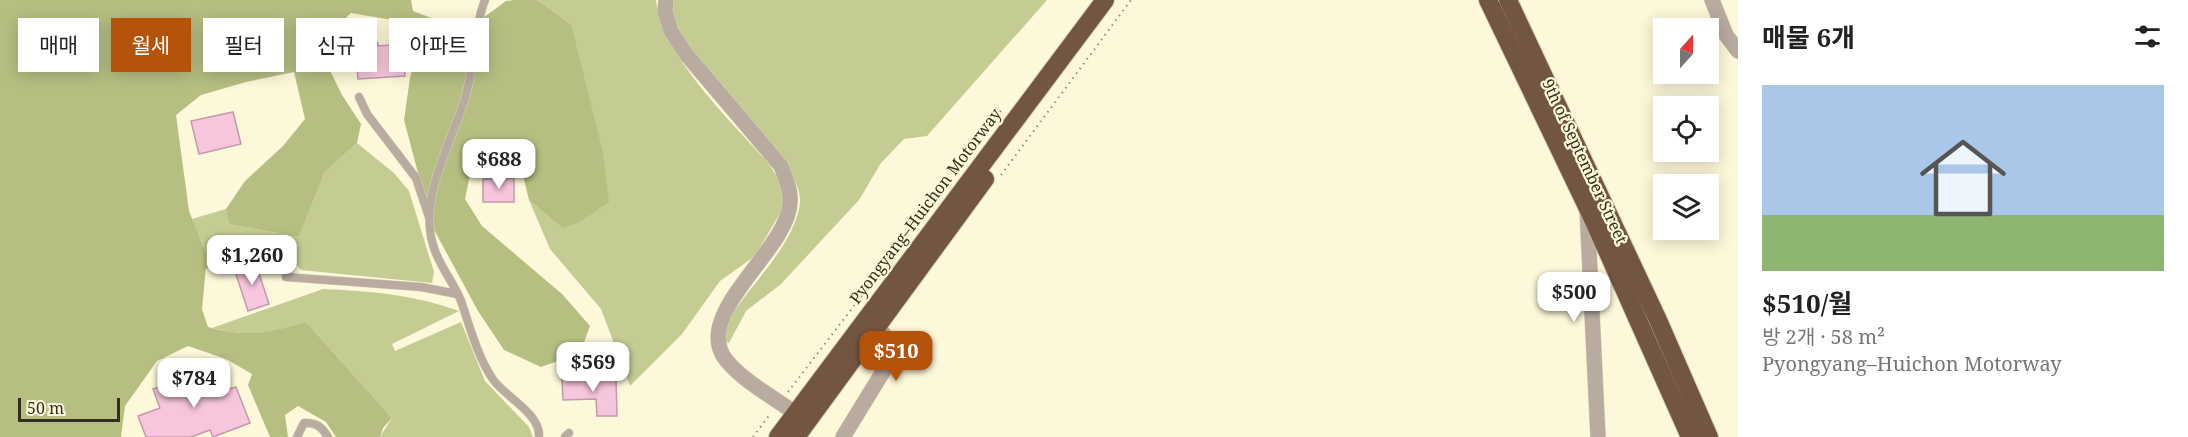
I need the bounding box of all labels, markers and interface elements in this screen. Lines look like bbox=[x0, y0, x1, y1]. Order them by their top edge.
chip: 매매 bbox=[18, 18, 99, 72]
chip: 월세 bbox=[111, 18, 191, 72]
chip: 필터 bbox=[203, 18, 284, 72]
chip: 신규 bbox=[296, 18, 377, 72]
chip: 아파트 bbox=[389, 18, 489, 72]
north arrow bbox=[1653, 18, 1719, 84]
map controls bbox=[1653, 18, 1719, 240]
text: 매물 6개 bbox=[1762, 19, 1855, 55]
icon: filters bbox=[2131, 20, 2164, 53]
street label: 9th of September Street bbox=[1537, 75, 1633, 247]
button: locate bbox=[1653, 96, 1719, 162]
street label: Pyongyang–Huichon Motorway bbox=[844, 103, 1006, 308]
icon: home bbox=[1909, 124, 2017, 232]
pin: $688 bbox=[463, 139, 535, 190]
text: $688 bbox=[476, 145, 522, 172]
button: layers bbox=[1653, 174, 1719, 240]
pin: $1,260 bbox=[203, 235, 301, 286]
text: $1,260 bbox=[221, 241, 283, 268]
pin: $500 bbox=[1538, 272, 1610, 323]
text: $500 bbox=[1551, 278, 1597, 305]
text: $510/월 bbox=[1762, 285, 1852, 321]
text: 방 2개 · 58 m² bbox=[1762, 323, 1885, 350]
pin: $510 bbox=[860, 331, 932, 382]
text: $510 bbox=[873, 337, 919, 364]
pin: $569 bbox=[557, 342, 629, 393]
text: $569 bbox=[570, 348, 616, 375]
text: Pyongyang–Huichon Motorway bbox=[1762, 350, 2062, 377]
pin: $784 bbox=[158, 358, 230, 409]
text: $784 bbox=[171, 364, 217, 391]
scale bar bbox=[18, 395, 120, 422]
text: 50 m bbox=[27, 397, 64, 419]

